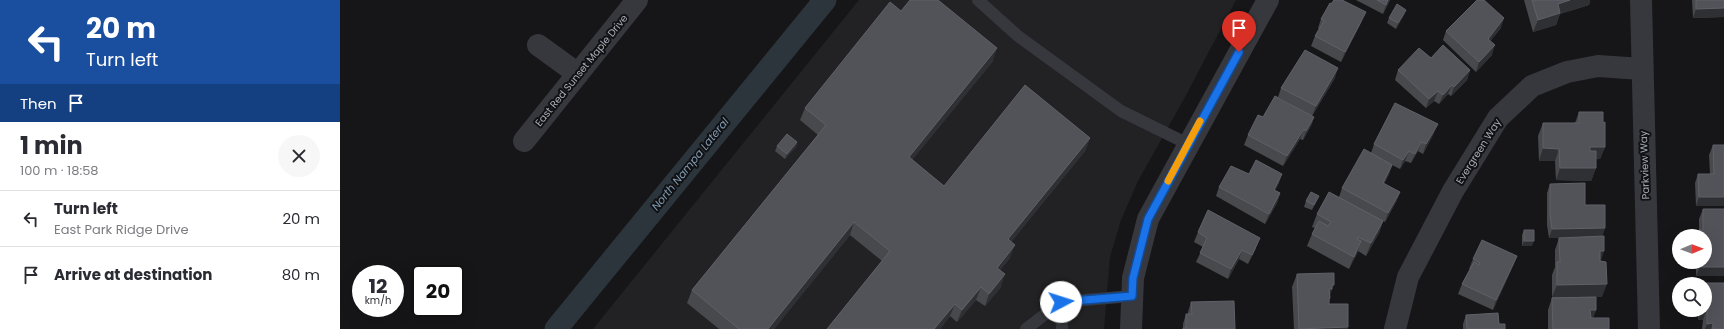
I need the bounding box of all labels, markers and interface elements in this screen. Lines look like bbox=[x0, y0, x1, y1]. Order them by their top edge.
text: 20 m bbox=[86, 9, 156, 48]
street label: East Red Sunset Maple Drive bbox=[531, 11, 631, 129]
pin bbox=[1222, 11, 1256, 52]
icon: left bbox=[20, 16, 72, 68]
icon: arrive bbox=[1228, 17, 1250, 39]
text: Turn left bbox=[86, 47, 158, 72]
icon: arrive bbox=[65, 92, 87, 114]
text: Then bbox=[20, 93, 57, 114]
water label: North Nampa Lateral bbox=[648, 114, 733, 214]
street label: Evergreen Way bbox=[1452, 115, 1505, 187]
text: 1 min bbox=[20, 129, 83, 162]
street label: Parkview Way bbox=[1636, 130, 1653, 200]
button: close bbox=[278, 135, 320, 177]
text: 100 m · 18:58 bbox=[20, 161, 99, 180]
text: Turn left bbox=[54, 198, 118, 219]
icon: left bbox=[20, 208, 42, 230]
text: 20 m bbox=[282, 208, 320, 229]
text: East Park Ridge Drive bbox=[54, 220, 189, 239]
north arrow bbox=[1672, 229, 1712, 269]
map controls bbox=[1672, 229, 1712, 317]
icon: arrive bbox=[20, 264, 42, 286]
text: Arrive at destination bbox=[54, 264, 212, 285]
text: 80 m bbox=[282, 264, 320, 285]
speed limit sign: 20 bbox=[412, 265, 464, 317]
text: 12 bbox=[369, 272, 387, 300]
button: search bbox=[1672, 277, 1712, 317]
position arrow bbox=[1040, 281, 1082, 323]
text: km/h bbox=[365, 293, 391, 308]

